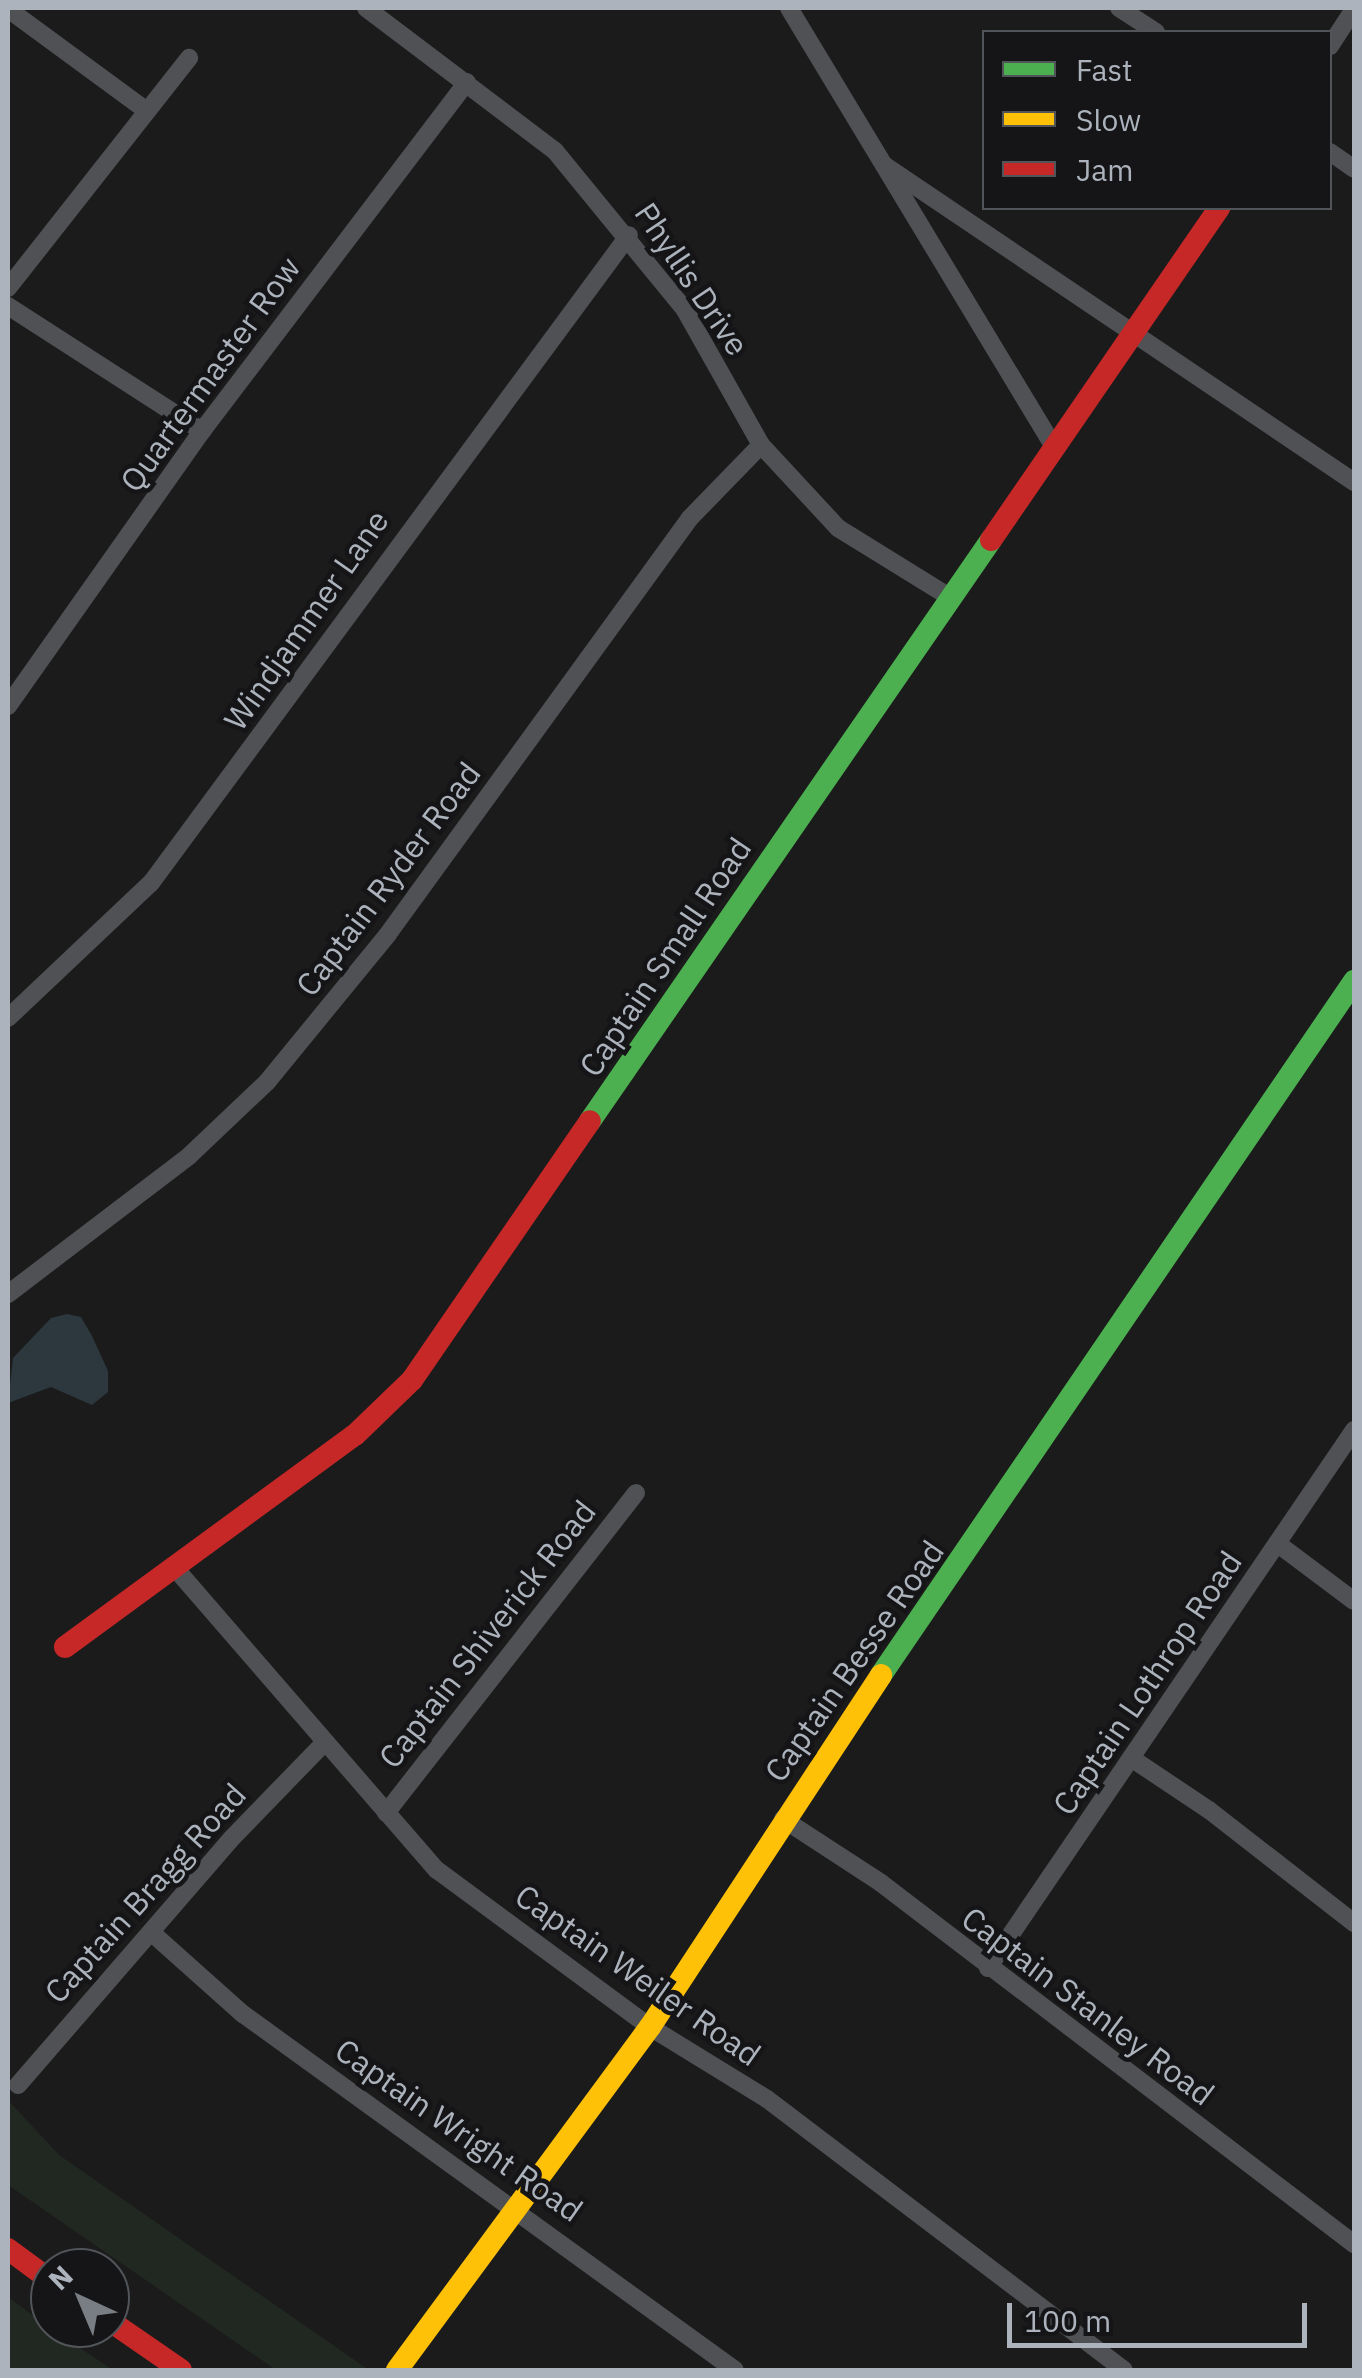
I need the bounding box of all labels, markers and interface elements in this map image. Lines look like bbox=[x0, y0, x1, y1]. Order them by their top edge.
legend bbox=[982, 30, 1332, 210]
text: Fast bbox=[1076, 50, 1133, 89]
text: Slow bbox=[1076, 100, 1141, 139]
text: Jam bbox=[1076, 150, 1134, 189]
street label: Phyllis Drive bbox=[627, 195, 757, 363]
street label: Quartermaster Row bbox=[112, 249, 308, 499]
street label: Windjammer Lane bbox=[216, 503, 396, 737]
street label: Captain Ryder Road bbox=[288, 755, 488, 1003]
street label: Captain Small Road bbox=[571, 830, 759, 1084]
street label: Captain Shiverick Road bbox=[371, 1493, 603, 1775]
street label: Captain Besse Road bbox=[756, 1533, 952, 1789]
street label: Captain Lothrop Road bbox=[1045, 1544, 1249, 1822]
street label: Captain Bragg Road bbox=[36, 1775, 254, 2011]
street label: Captain Weiler Road bbox=[508, 1876, 768, 2074]
street label: Captain Stanley Road bbox=[954, 1899, 1222, 2113]
street label: Captain Wright Road bbox=[328, 2030, 590, 2230]
north arrow bbox=[30, 2248, 130, 2348]
text: N bbox=[40, 2257, 80, 2298]
scale bar bbox=[1012, 2283, 1312, 2345]
text: 100 m bbox=[1024, 2301, 1111, 2340]

